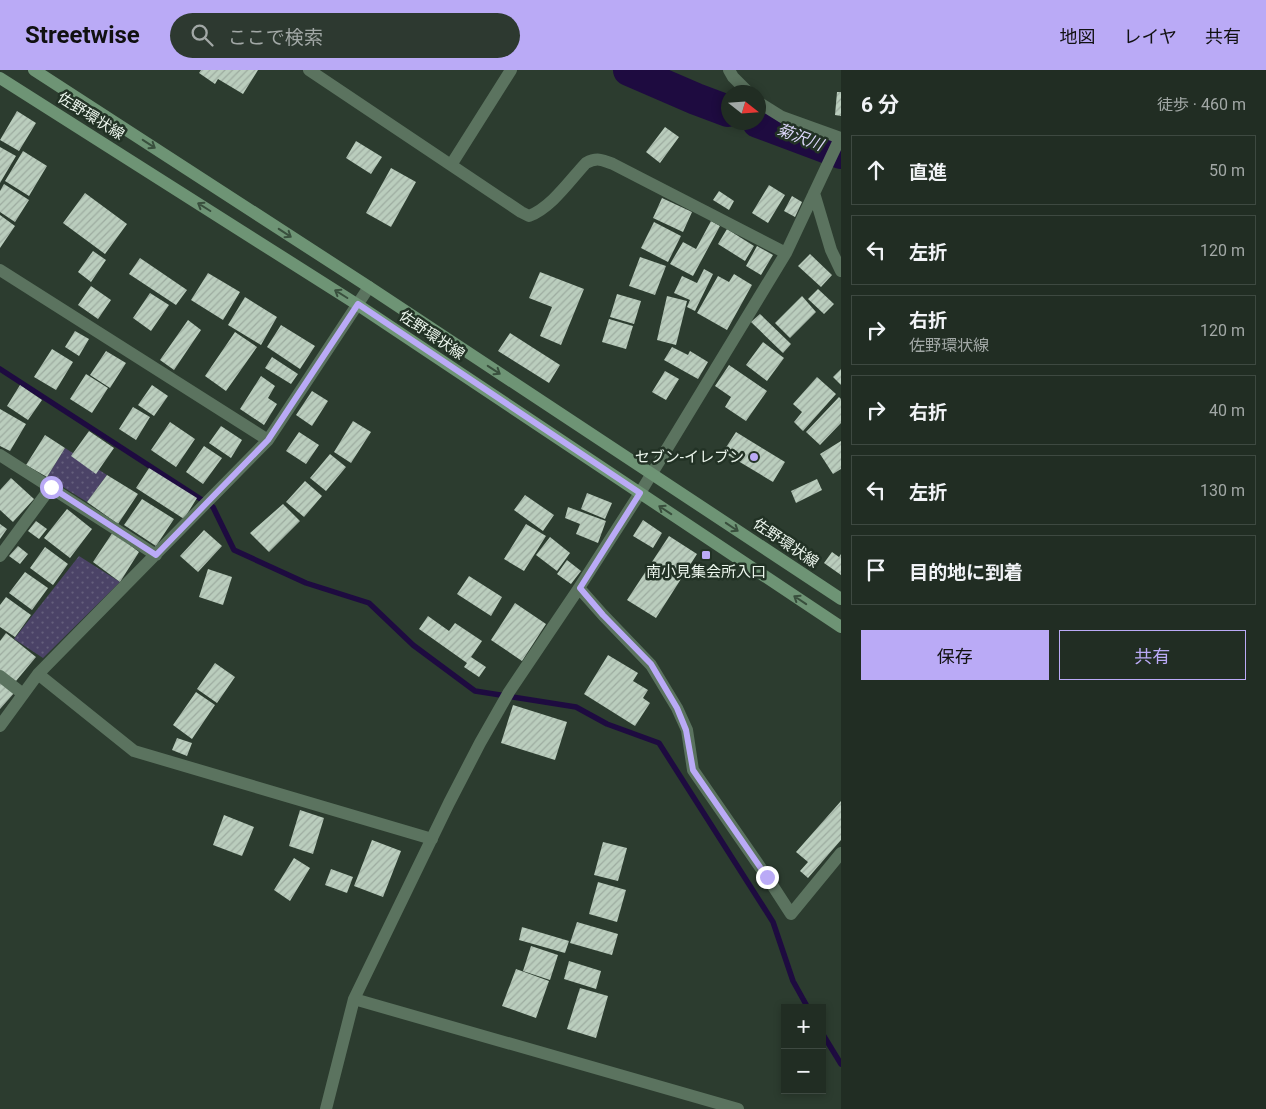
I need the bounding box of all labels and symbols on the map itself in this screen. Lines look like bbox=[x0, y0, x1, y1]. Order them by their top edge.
north arrow bbox=[721, 85, 766, 130]
street label: 佐野環状線 bbox=[54, 88, 128, 144]
water label: 菊沢川 bbox=[774, 120, 828, 155]
one-way arrow bbox=[141, 139, 155, 149]
one-way arrow bbox=[197, 202, 211, 212]
one-way arrow bbox=[278, 227, 292, 238]
one-way arrow bbox=[334, 288, 348, 298]
street label: 佐野環状線 bbox=[396, 307, 468, 363]
one-way arrow bbox=[487, 364, 501, 375]
place label: セブン-イレブン bbox=[635, 448, 744, 466]
marker: セブン-イレブン bbox=[748, 451, 760, 463]
route start bbox=[40, 476, 63, 499]
one-way arrow bbox=[659, 505, 673, 515]
street label: 佐野環状線 bbox=[750, 515, 822, 571]
one-way arrow bbox=[725, 521, 739, 532]
marker: 南小見集会所入口 bbox=[700, 549, 712, 561]
place label: 南小見集会所入口 bbox=[646, 563, 766, 581]
one-way arrow bbox=[794, 595, 808, 605]
route end bbox=[756, 866, 779, 889]

